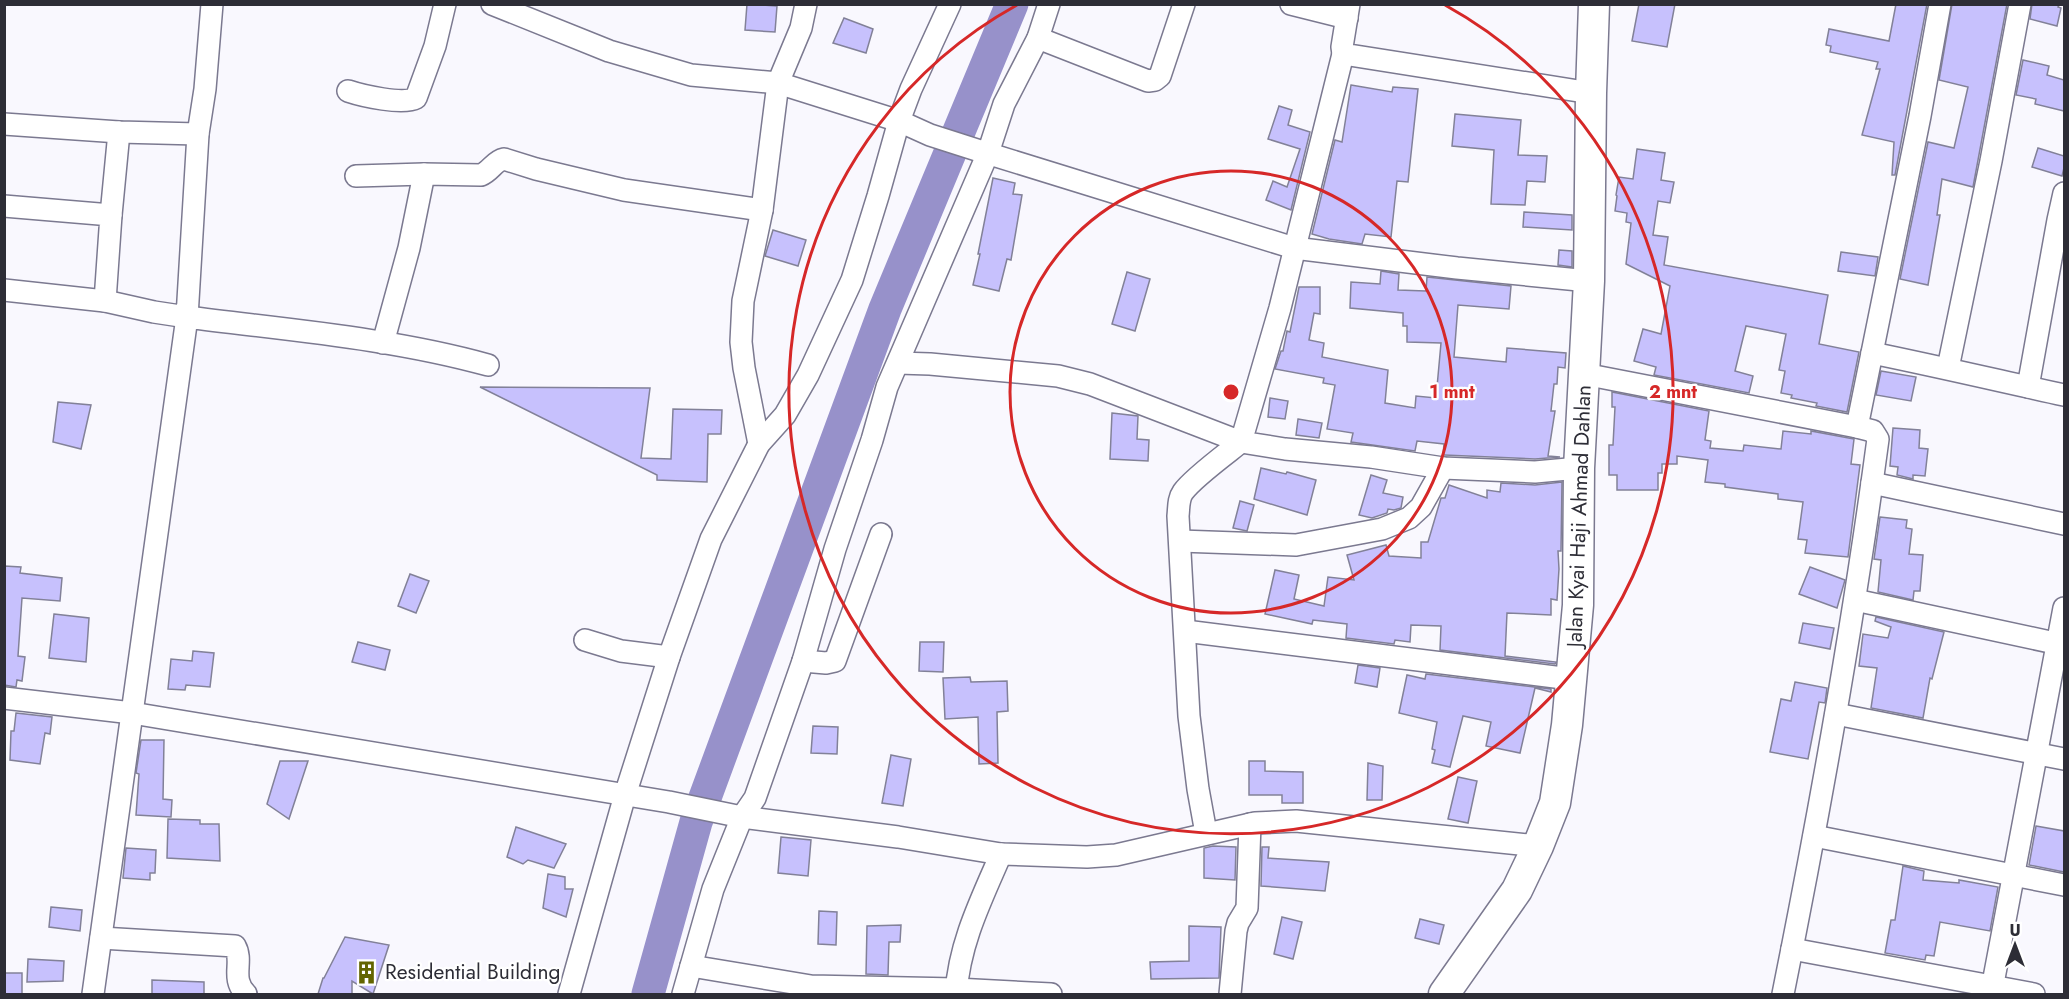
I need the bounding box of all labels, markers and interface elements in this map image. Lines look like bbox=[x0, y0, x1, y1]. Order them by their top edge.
text: 1 mnt bbox=[1429, 379, 1475, 405]
text: 2 mnt bbox=[1649, 379, 1697, 405]
centre of rings bbox=[1221, 382, 1241, 402]
street label: Jalan Kyai Haji Ahmad Dahlan bbox=[1559, 384, 1599, 651]
north arrow bbox=[1985, 915, 2045, 975]
text: U bbox=[2009, 919, 2021, 942]
place label: Residential Building bbox=[385, 957, 561, 987]
building icon: Residential Building bbox=[354, 959, 380, 985]

